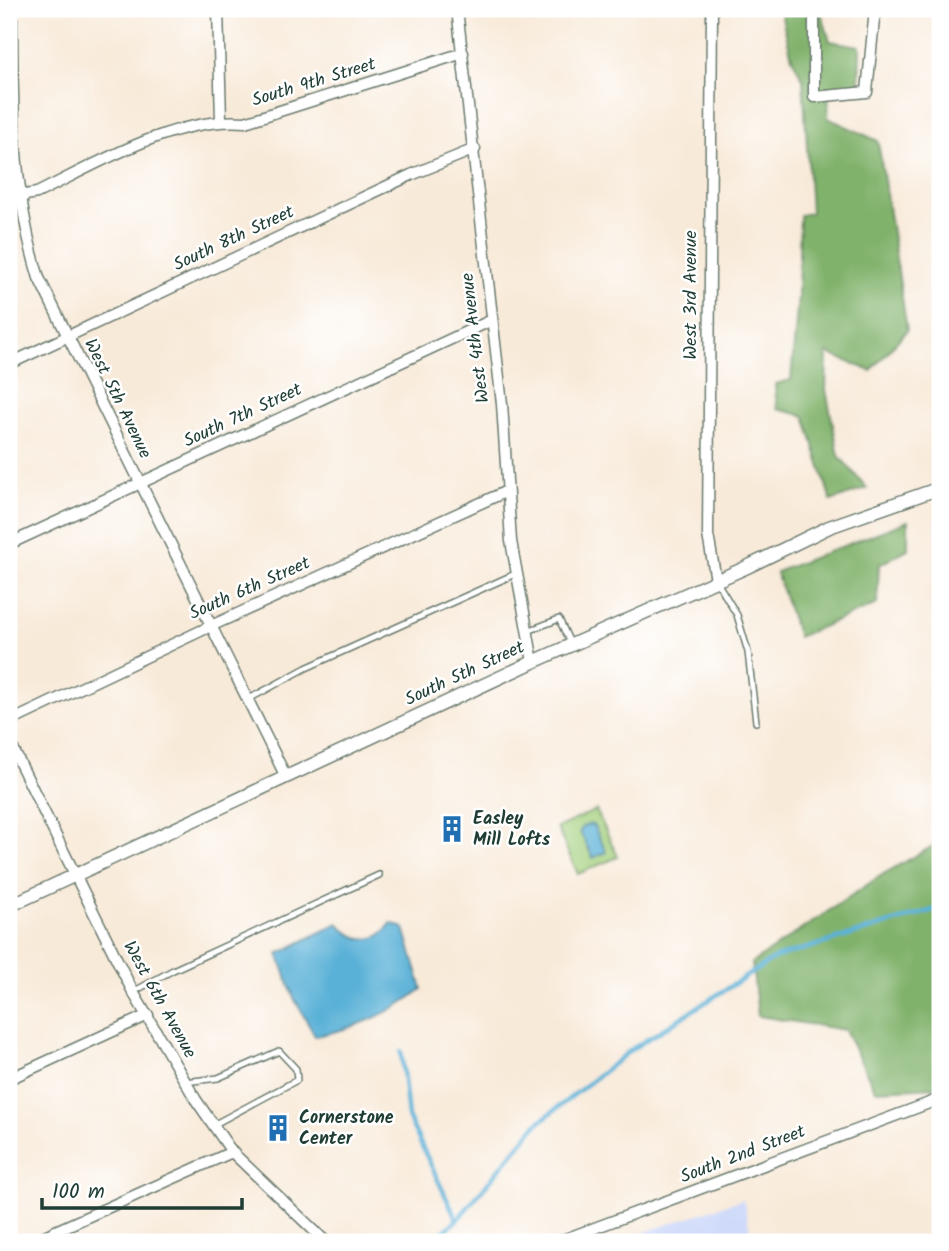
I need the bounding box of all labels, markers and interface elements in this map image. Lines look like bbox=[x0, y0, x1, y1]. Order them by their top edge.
street label: South 9th Street bbox=[248, 50, 381, 116]
street label: South 8th Street bbox=[169, 198, 300, 280]
street label: West 3rd Avenue bbox=[677, 230, 706, 360]
street label: West 4th Avenue bbox=[454, 271, 498, 405]
street label: West 5th Avenue bbox=[75, 334, 159, 464]
street label: South 7th Street bbox=[179, 375, 308, 456]
street label: South 6th Street bbox=[185, 549, 316, 629]
street label: South 5th Street bbox=[400, 633, 531, 714]
place label: Easley Mill Lofts bbox=[473, 805, 551, 855]
building icon: Easley Mill Lofts bbox=[437, 814, 467, 844]
street label: West 6th Avenue bbox=[115, 936, 203, 1064]
place label: Cornerstone Center bbox=[299, 1104, 394, 1154]
building icon: Cornerstone Center bbox=[263, 1113, 293, 1143]
street label: South 2nd Street bbox=[676, 1117, 811, 1192]
scale bar bbox=[42, 1167, 242, 1211]
text: 100 m bbox=[52, 1176, 105, 1209]

